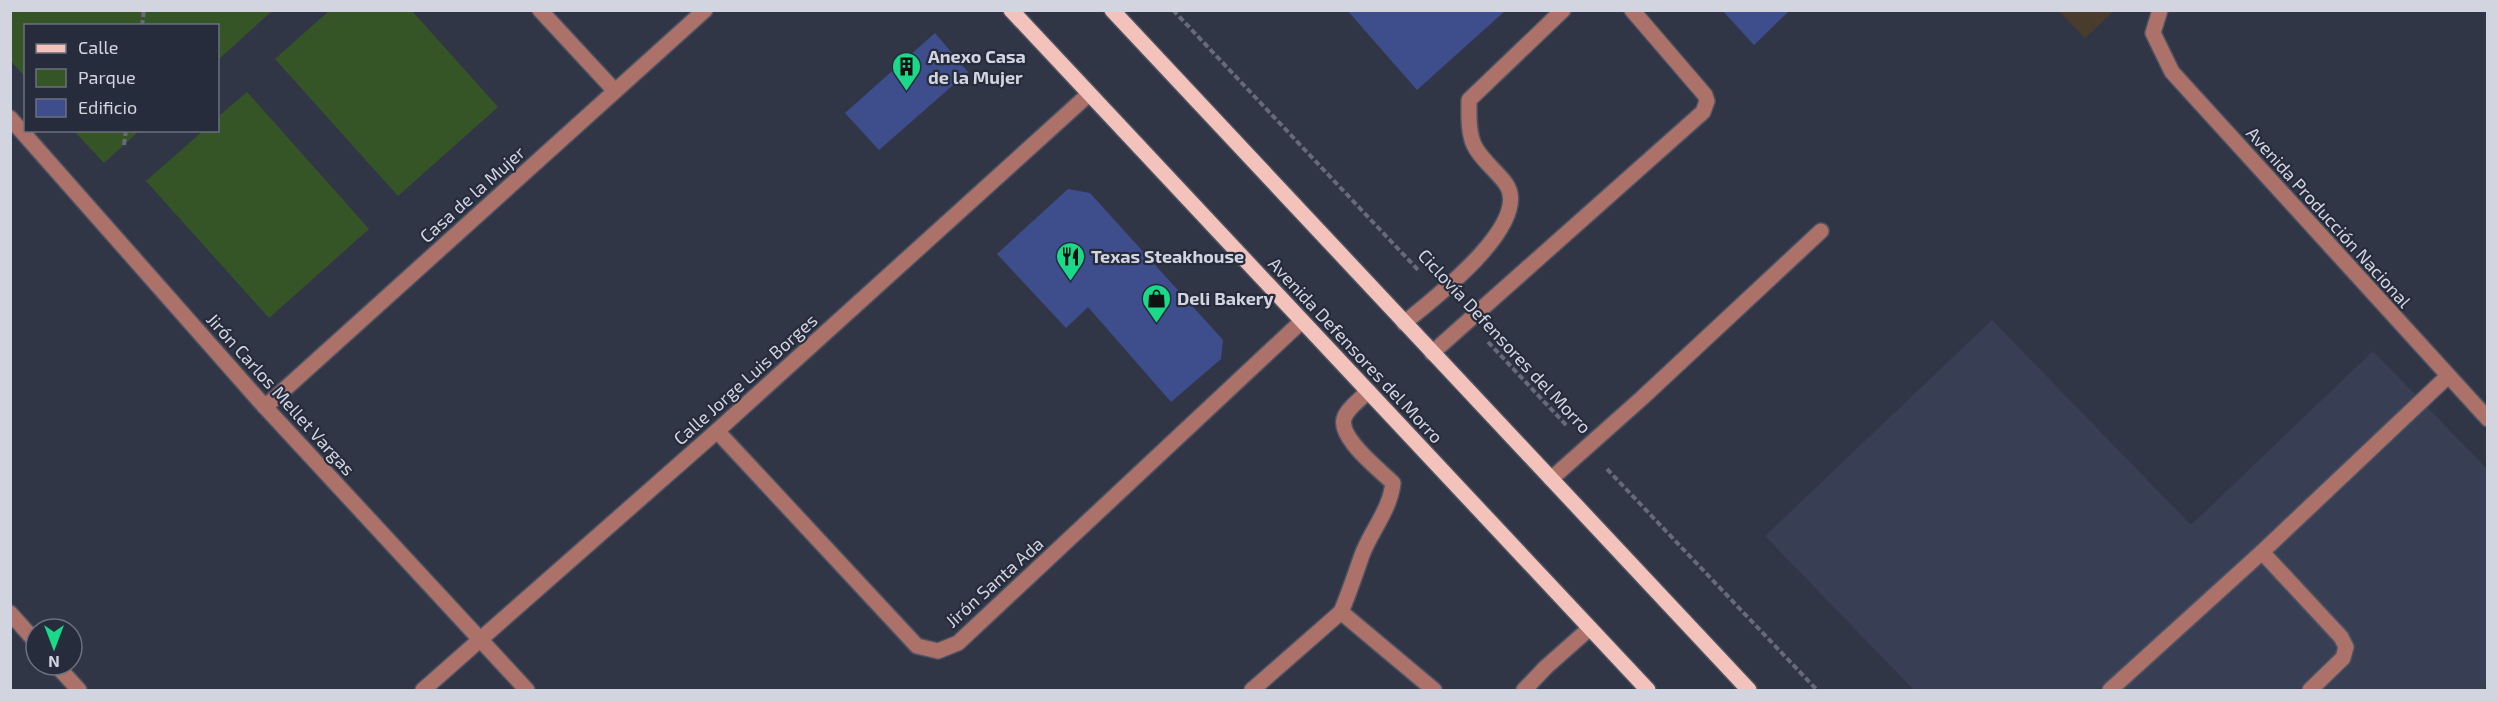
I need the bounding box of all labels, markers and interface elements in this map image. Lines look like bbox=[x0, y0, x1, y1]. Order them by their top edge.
legend bbox=[24, 24, 219, 132]
text: Calle bbox=[78, 36, 119, 58]
place label: Anexo Casa de la Mujer bbox=[928, 45, 1026, 88]
building icon: Anexo Casa de la Mujer bbox=[891, 50, 923, 92]
text: Parque bbox=[78, 66, 136, 88]
text: Edificio bbox=[78, 96, 137, 118]
street label: Avenida Producción Nacional bbox=[2242, 122, 2417, 312]
street label: Casa de la Mujer bbox=[415, 141, 529, 247]
restaurant icon: Texas Steakhouse bbox=[1054, 240, 1086, 282]
street label: Ciclovía Defensores del Morro bbox=[1414, 244, 1596, 438]
place label: Texas Steakhouse bbox=[1091, 245, 1244, 267]
street label: Avenida Defensores del Morro bbox=[1264, 253, 1448, 447]
shop icon: Deli Bakery bbox=[1140, 282, 1172, 324]
place label: Deli Bakery bbox=[1177, 287, 1275, 309]
street label: Jirón Carlos Mellet Vargas bbox=[202, 308, 360, 480]
street label: Calle Jorge Luis Borges bbox=[669, 309, 821, 449]
street label: Jirón Santa Ada bbox=[940, 532, 1048, 632]
north arrow bbox=[24, 617, 84, 677]
text: N bbox=[48, 653, 60, 672]

